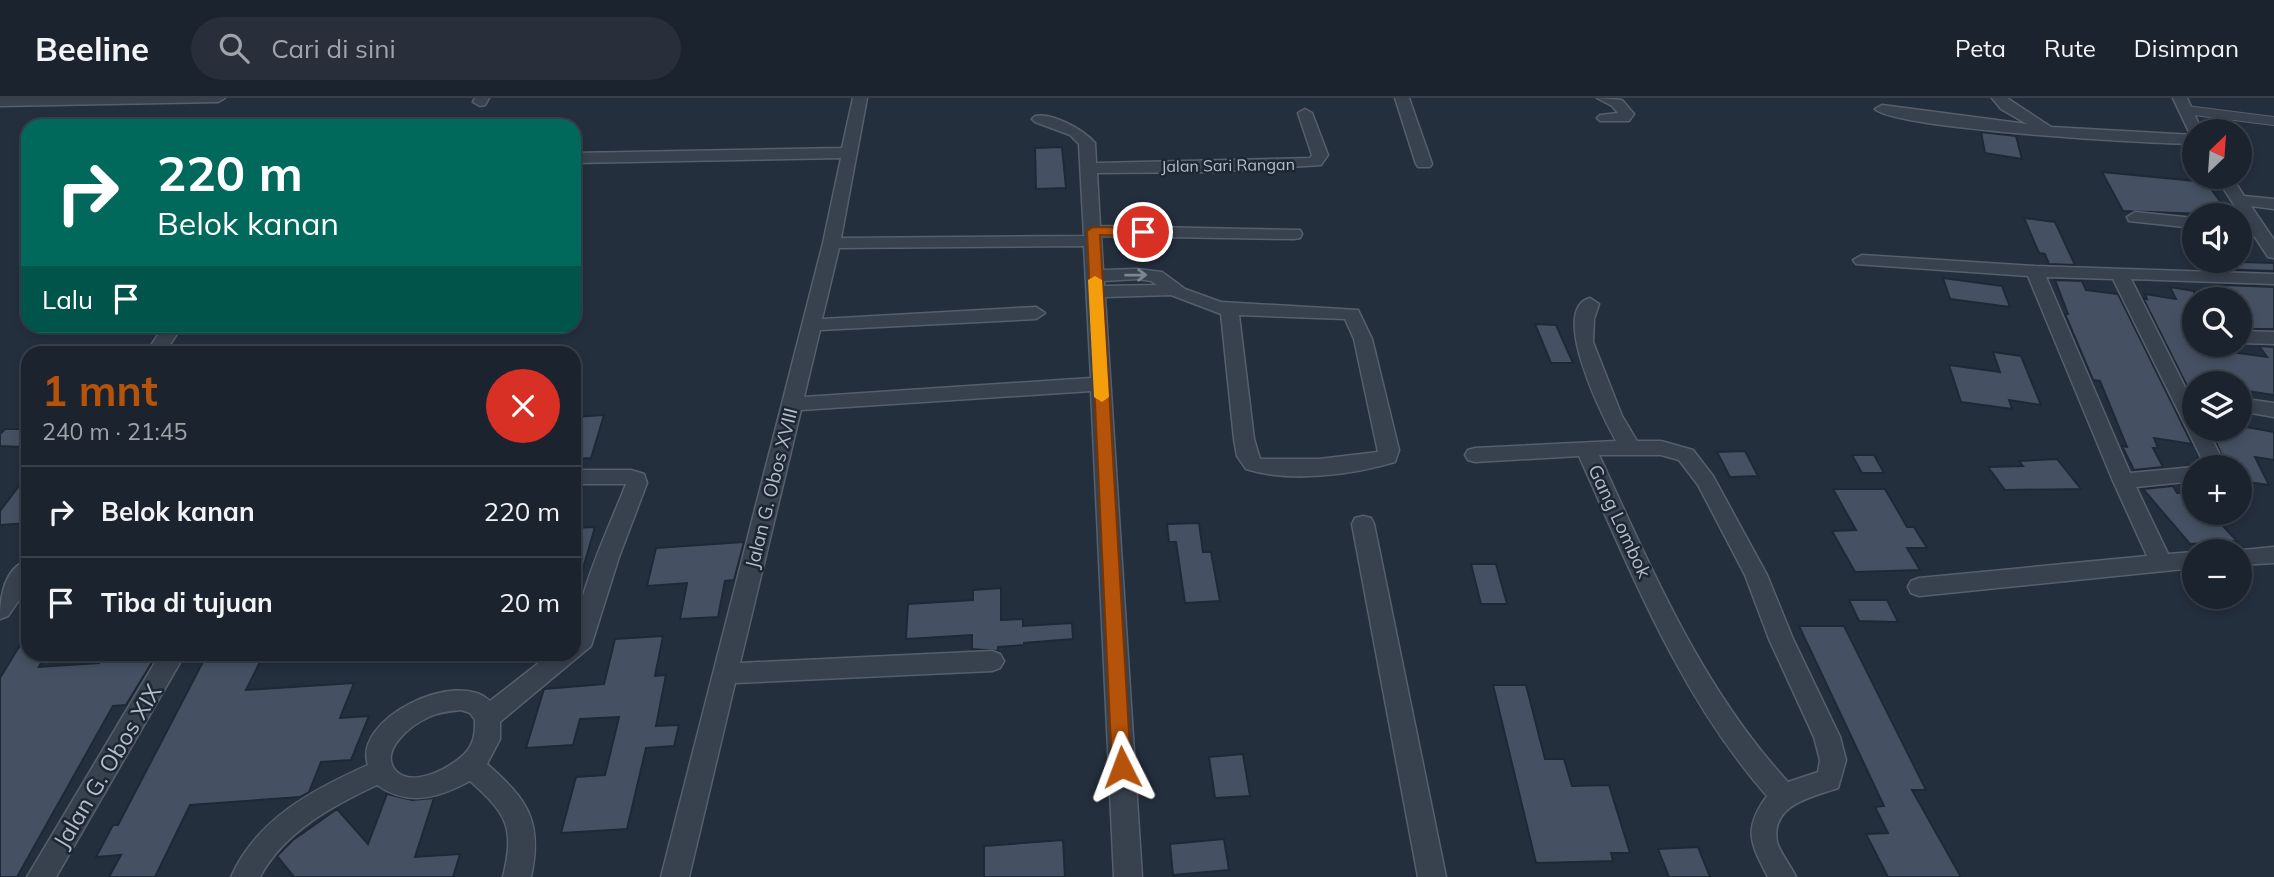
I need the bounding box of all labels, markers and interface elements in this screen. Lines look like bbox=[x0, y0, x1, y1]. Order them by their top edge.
search box bbox=[191, 17, 681, 80]
text: Beeline bbox=[35, 28, 149, 69]
icon: search bbox=[215, 29, 253, 67]
text: Cari di sini bbox=[271, 32, 396, 65]
text: Peta bbox=[1955, 33, 2006, 63]
text: Rute bbox=[2044, 33, 2096, 63]
text: Disimpan bbox=[2134, 33, 2239, 63]
north arrow bbox=[2182, 119, 2252, 189]
map controls bbox=[2182, 119, 2252, 609]
text: 220 m bbox=[157, 142, 303, 203]
icon: right bbox=[42, 147, 133, 238]
street label: Jalan Sari Rangan bbox=[1161, 154, 1295, 176]
pin bbox=[1113, 202, 1173, 262]
text: Belok kanan bbox=[157, 203, 339, 243]
button: sound bbox=[2182, 203, 2252, 273]
icon: arrive bbox=[1124, 213, 1162, 251]
one-way arrow bbox=[1124, 268, 1147, 281]
icon: arrive bbox=[107, 280, 145, 318]
text: Lalu bbox=[42, 283, 93, 316]
button: search bbox=[2182, 287, 2252, 357]
text: 1 mnt bbox=[42, 364, 158, 417]
button: close bbox=[486, 369, 560, 443]
button: layers bbox=[2182, 371, 2252, 441]
street label: Jalan G. Obos XVIII bbox=[739, 405, 803, 571]
text: 240 m · 21:45 bbox=[42, 417, 187, 446]
button: + bbox=[2182, 455, 2252, 525]
street label: Gang Lombok bbox=[1583, 460, 1657, 582]
icon: right bbox=[42, 493, 80, 531]
text: Belok kanan bbox=[101, 495, 255, 528]
text: 220 m bbox=[484, 495, 560, 528]
button: − bbox=[2182, 539, 2252, 609]
icon: arrive bbox=[42, 584, 80, 622]
text: Tiba di tujuan bbox=[101, 586, 273, 619]
text: 20 m bbox=[499, 586, 560, 619]
street label: Jalan G. Obos XIX bbox=[47, 679, 167, 853]
position arrow bbox=[1085, 730, 1159, 804]

